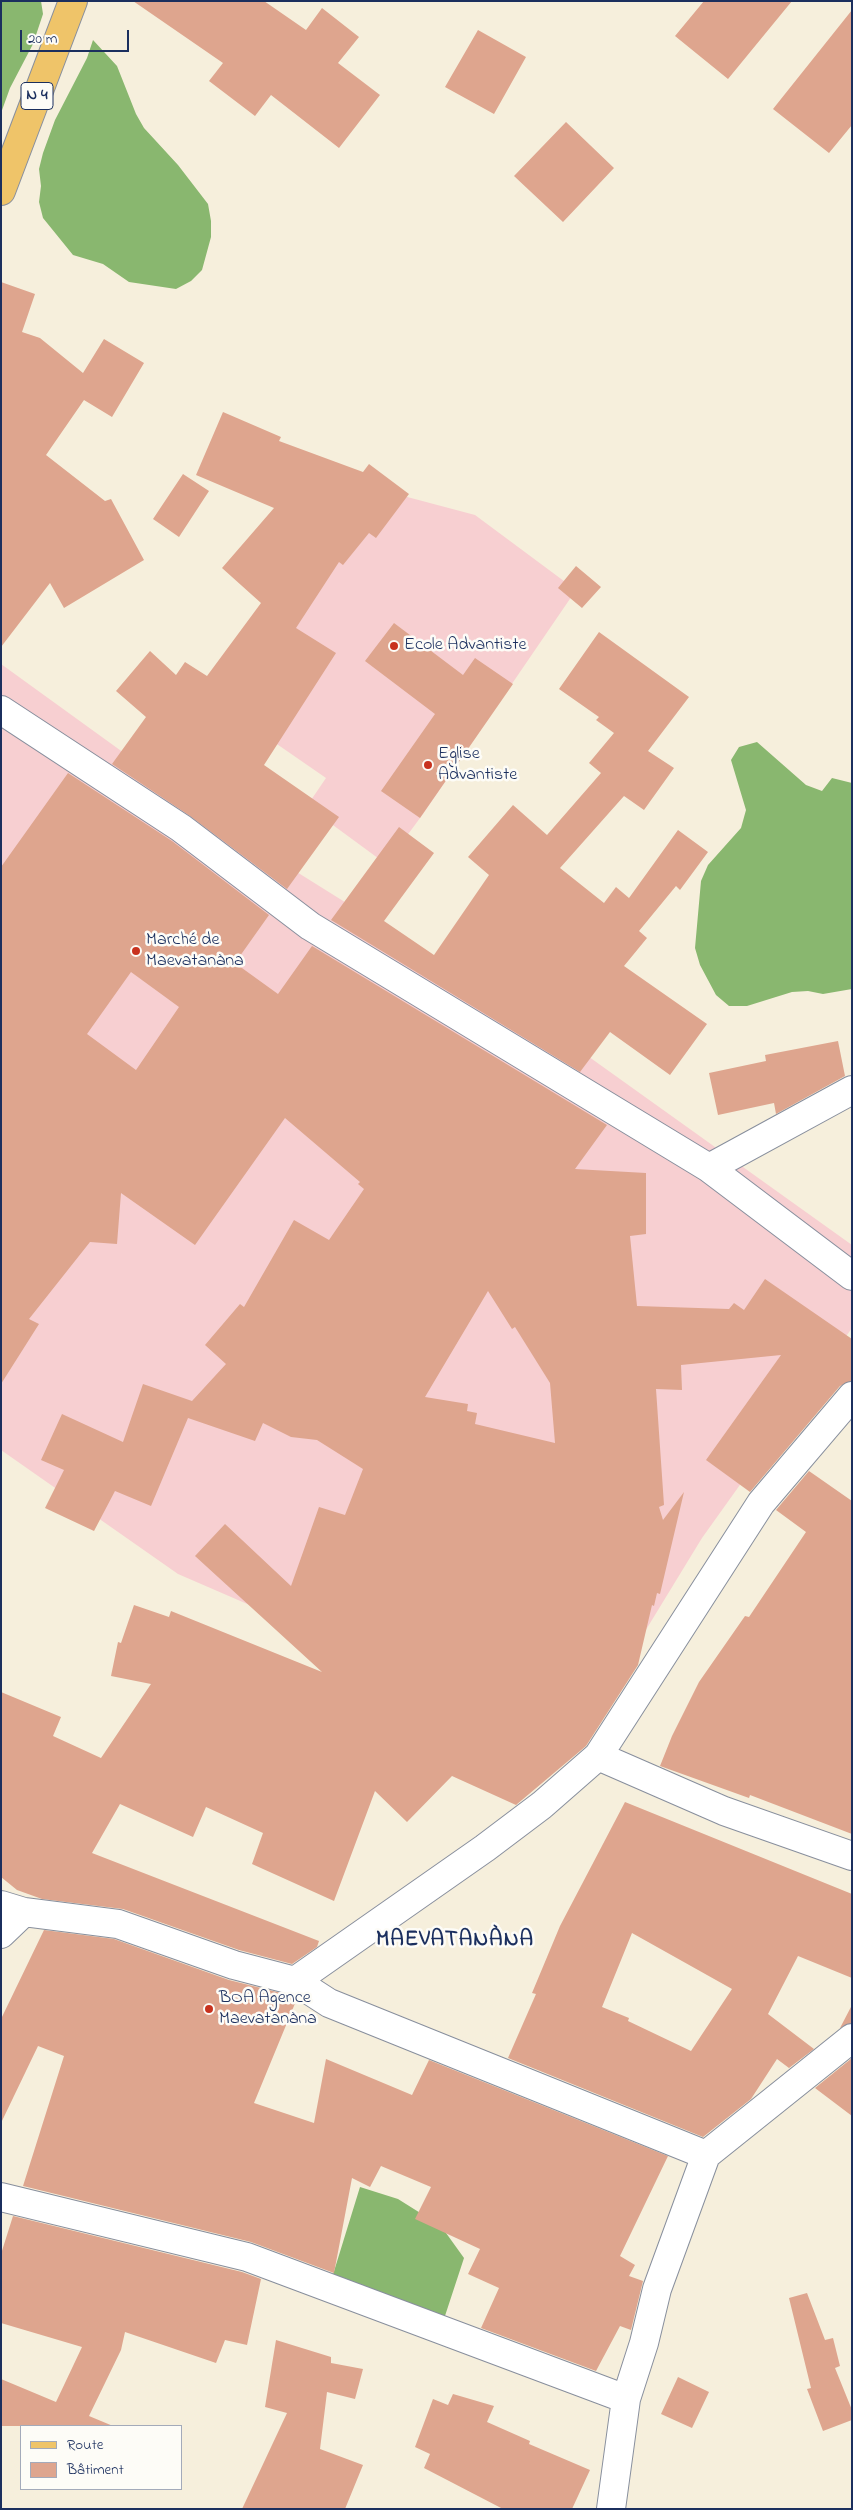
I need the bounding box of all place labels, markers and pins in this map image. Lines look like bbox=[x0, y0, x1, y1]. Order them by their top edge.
place label: Ecole Advantiste bbox=[404, 635, 527, 657]
marker: Ecole Advantiste bbox=[388, 640, 400, 652]
place label: Eglise Advantiste bbox=[438, 744, 517, 786]
marker: Eglise Advantiste bbox=[422, 759, 434, 771]
place label: Marché de Maevatanàna bbox=[146, 930, 244, 972]
marker: Marché de Maevatanàna bbox=[130, 945, 142, 957]
place label: BOA Agence Maevatanàna bbox=[219, 1988, 317, 2030]
marker: BOA Agence Maevatanàna bbox=[203, 2003, 215, 2015]

